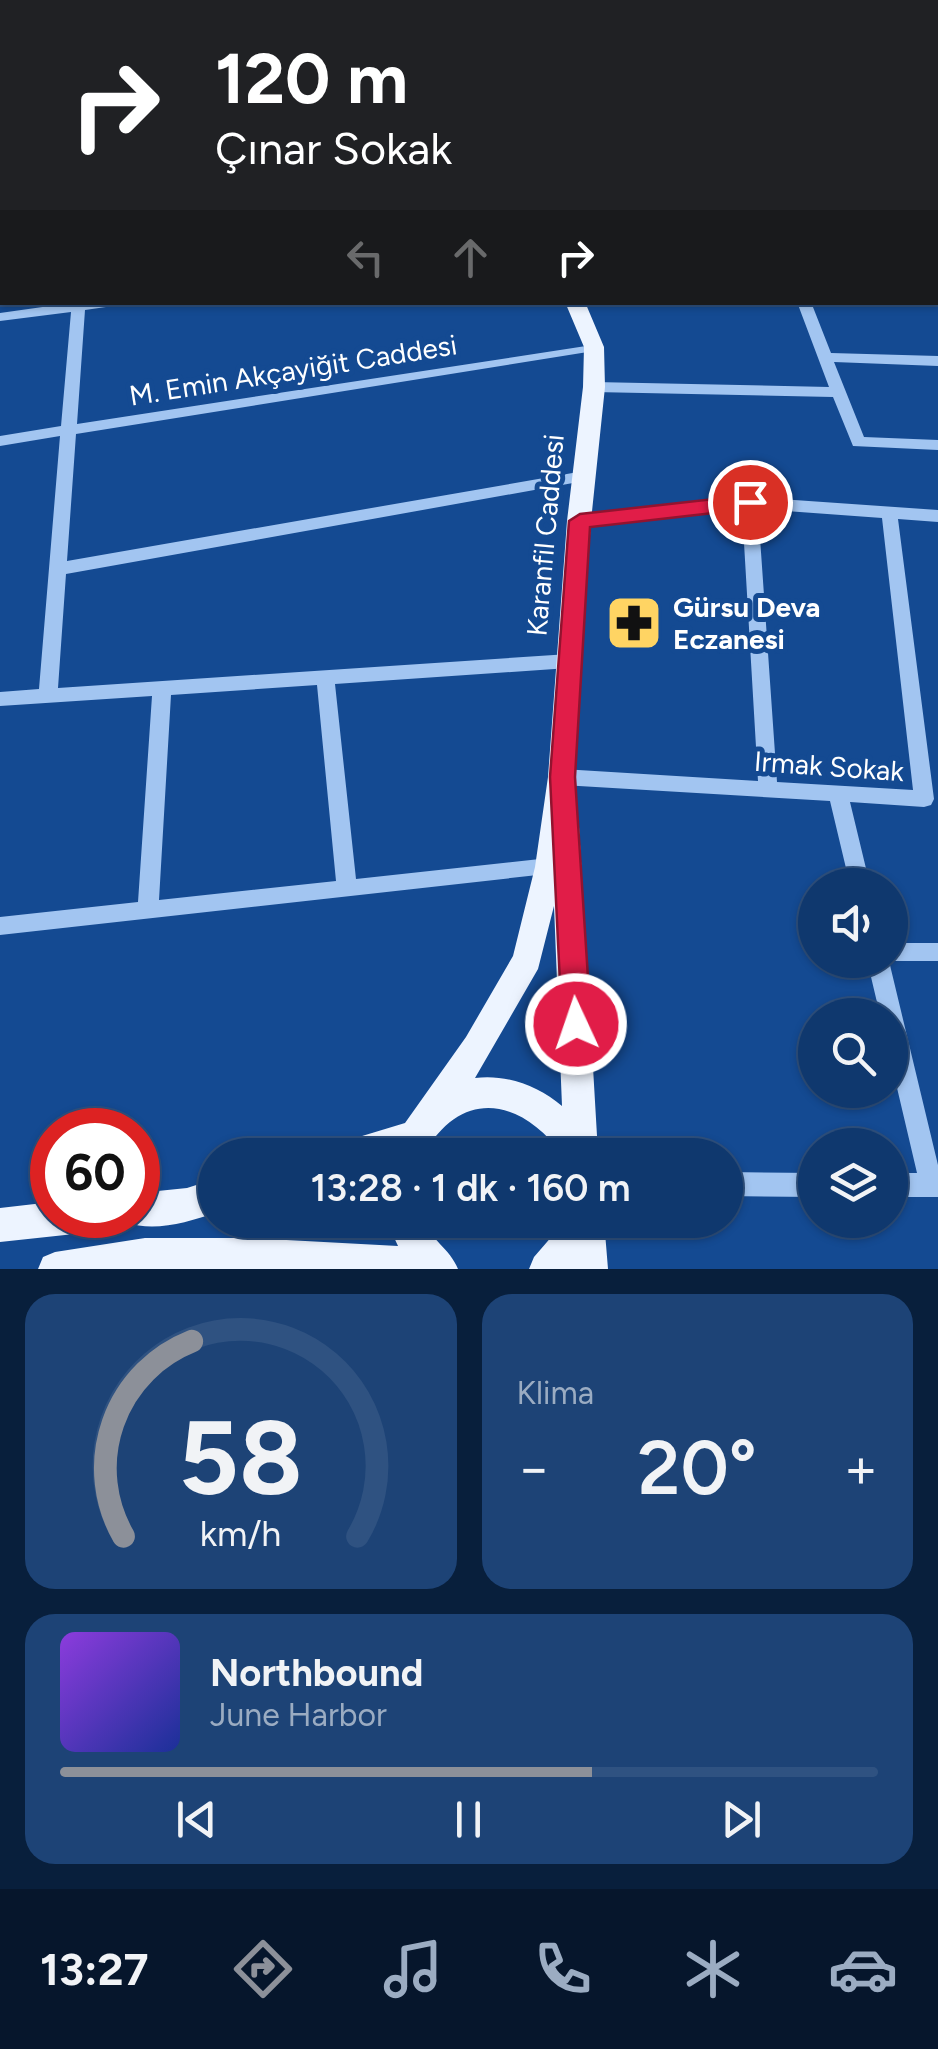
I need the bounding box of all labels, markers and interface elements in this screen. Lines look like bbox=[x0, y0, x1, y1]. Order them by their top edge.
text: 120 m bbox=[215, 36, 408, 121]
icon: right bbox=[50, 40, 180, 170]
text: Çınar Sokak bbox=[215, 121, 452, 175]
icon: left bbox=[338, 230, 393, 285]
icon: ahead bbox=[443, 230, 498, 285]
icon: right bbox=[548, 230, 603, 285]
street label: M. Emin Akçayiğit Caddesi bbox=[127, 327, 459, 413]
street label: Karanfil Caddesi bbox=[519, 433, 571, 637]
pin bbox=[708, 460, 793, 545]
icon: arrive bbox=[723, 475, 778, 530]
place label: Gürsu Deva Eczanesi bbox=[673, 590, 820, 656]
pharmacy icon: Gürsu Deva Eczanesi bbox=[604, 593, 664, 653]
street label: Irmak Sokak bbox=[753, 744, 906, 788]
map controls bbox=[798, 868, 908, 1238]
button: sound bbox=[798, 868, 908, 978]
position arrow bbox=[524, 972, 628, 1076]
button: search bbox=[798, 998, 908, 1108]
speed limit sign: 60 bbox=[30, 1108, 160, 1238]
button: layers bbox=[798, 1128, 908, 1238]
text: 13:28 · 1 dk · 160 m bbox=[310, 1165, 631, 1211]
text: Klima bbox=[517, 1374, 594, 1412]
text: 58 bbox=[179, 1395, 303, 1520]
text: 20° bbox=[638, 1423, 757, 1513]
text: − bbox=[517, 1435, 551, 1501]
text: + bbox=[844, 1435, 878, 1501]
text: km/h bbox=[200, 1512, 282, 1555]
text: Northbound bbox=[210, 1650, 423, 1696]
text: June Harbor bbox=[210, 1696, 387, 1734]
icon: previous bbox=[169, 1792, 224, 1847]
icon: pause bbox=[441, 1792, 496, 1847]
icon: next bbox=[714, 1792, 769, 1847]
icon: directions bbox=[228, 1934, 298, 2004]
icon: music bbox=[378, 1934, 448, 2004]
icon: phone bbox=[528, 1934, 598, 2004]
icon: climate bbox=[678, 1934, 748, 2004]
icon: car bbox=[828, 1934, 898, 2004]
text: 13:27 bbox=[40, 1942, 149, 1996]

